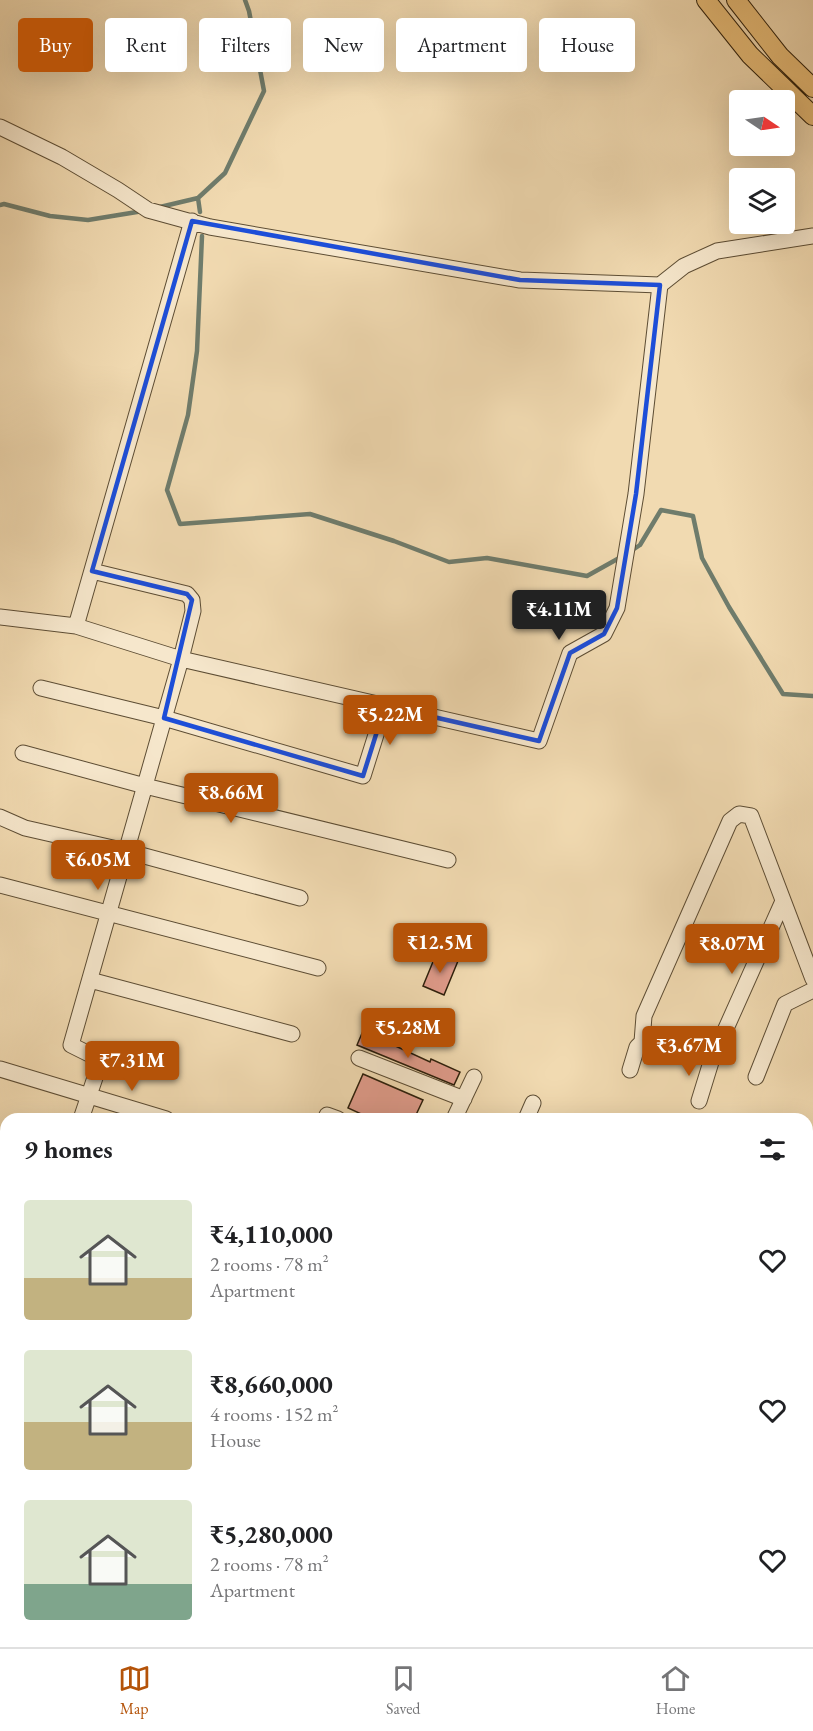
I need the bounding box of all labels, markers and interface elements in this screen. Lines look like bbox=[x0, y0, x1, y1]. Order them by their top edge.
chip: Buy bbox=[18, 18, 93, 72]
chip: Rent bbox=[105, 18, 187, 72]
chip: Filters bbox=[199, 18, 291, 72]
chip: New bbox=[303, 18, 384, 72]
chip: Apartment bbox=[396, 18, 527, 72]
chip: House bbox=[539, 18, 635, 72]
north arrow bbox=[729, 90, 795, 156]
map controls bbox=[729, 90, 795, 234]
button: layers bbox=[729, 168, 795, 234]
pin: ₹4.11M bbox=[510, 590, 608, 641]
text: ₹4.11M bbox=[526, 596, 592, 622]
pin: ₹5.22M bbox=[341, 695, 439, 746]
text: ₹5.22M bbox=[357, 701, 423, 727]
pin: ₹8.66M bbox=[182, 773, 280, 824]
text: ₹8.66M bbox=[198, 779, 264, 805]
pin: ₹6.05M bbox=[49, 840, 147, 891]
text: ₹6.05M bbox=[65, 846, 131, 872]
pin: ₹12.5M bbox=[391, 923, 489, 974]
pin: ₹8.07M bbox=[683, 924, 781, 975]
text: ₹12.5M bbox=[407, 929, 473, 955]
text: ₹8.07M bbox=[699, 930, 765, 956]
pin: ₹5.28M bbox=[359, 1008, 457, 1059]
text: ₹5.28M bbox=[375, 1014, 441, 1040]
pin: ₹3.67M bbox=[640, 1026, 738, 1077]
text: ₹3.67M bbox=[656, 1032, 722, 1058]
pin: ₹7.31M bbox=[83, 1041, 181, 1092]
text: ₹7.31M bbox=[99, 1047, 165, 1073]
text: 9 homes bbox=[24, 1132, 113, 1166]
icon: filters bbox=[756, 1133, 789, 1166]
text: ₹4,110,000 bbox=[210, 1217, 333, 1251]
icon: home bbox=[72, 1224, 144, 1296]
icon: heart bbox=[756, 1244, 789, 1277]
text: 2 rooms · 78 m² bbox=[210, 1251, 329, 1277]
text: Apartment bbox=[210, 1277, 295, 1303]
text: ₹8,660,000 bbox=[210, 1367, 333, 1401]
icon: home bbox=[72, 1374, 144, 1446]
icon: heart bbox=[756, 1394, 789, 1427]
text: 4 rooms · 152 m² bbox=[210, 1401, 338, 1427]
text: House bbox=[210, 1427, 261, 1453]
text: ₹5,280,000 bbox=[210, 1517, 333, 1551]
icon: home bbox=[72, 1524, 144, 1596]
icon: heart bbox=[756, 1544, 789, 1577]
text: 2 rooms · 78 m² bbox=[210, 1551, 329, 1577]
text: Apartment bbox=[210, 1577, 295, 1603]
tab: Map bbox=[118, 1662, 151, 1719]
tab: Saved bbox=[386, 1662, 420, 1719]
tab: Home bbox=[656, 1662, 695, 1719]

